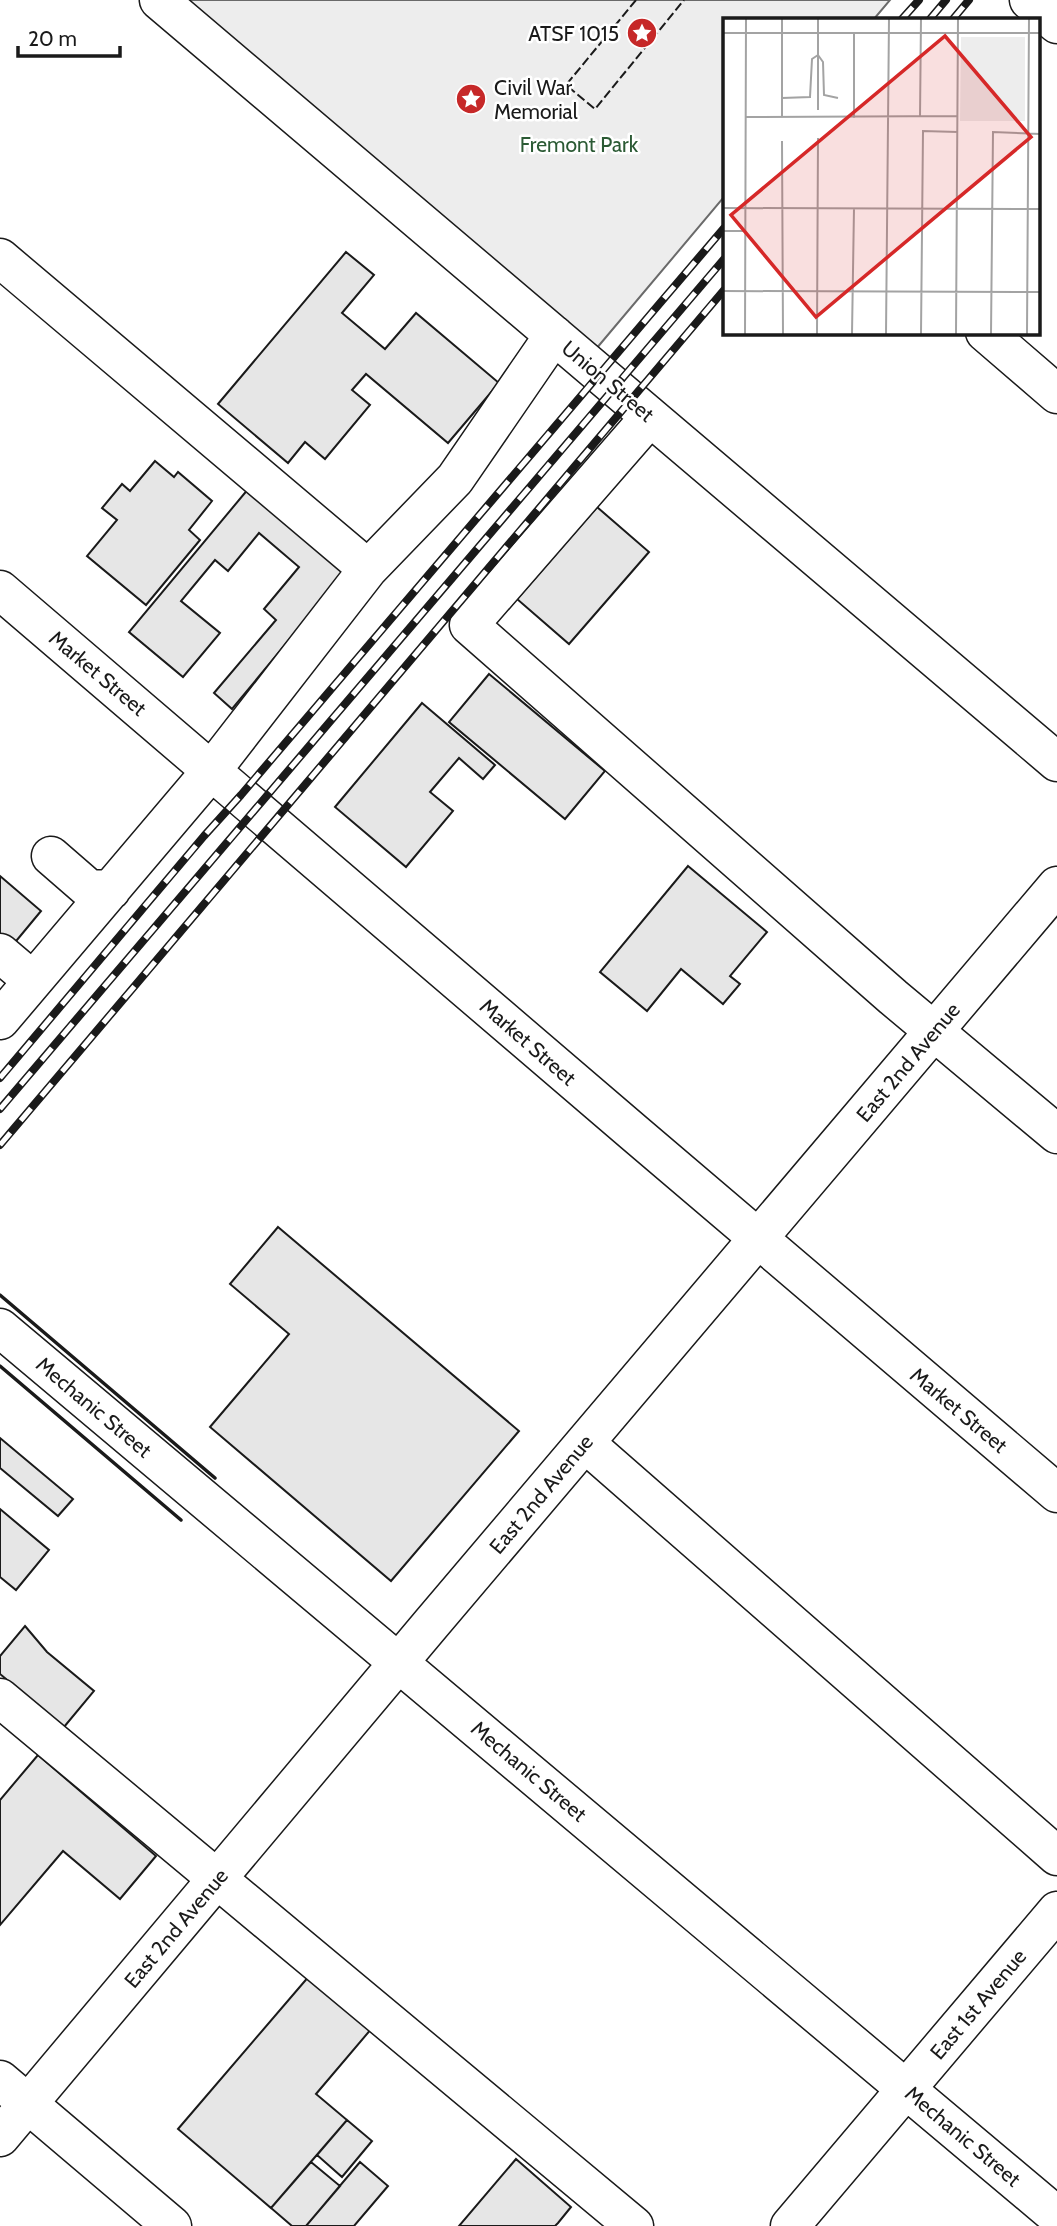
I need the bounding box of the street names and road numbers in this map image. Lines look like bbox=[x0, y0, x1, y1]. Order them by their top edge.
street label: Union Street bbox=[557, 335, 659, 427]
street label: Market Street bbox=[44, 625, 152, 721]
street label: Market Street bbox=[475, 993, 581, 1091]
street label: East 2nd Avenue bbox=[851, 997, 965, 1127]
street label: Mechanic Street bbox=[31, 1351, 157, 1463]
street label: Market Street bbox=[905, 1362, 1013, 1458]
street label: East 2nd Avenue bbox=[484, 1429, 598, 1559]
street label: Mechanic Street bbox=[466, 1715, 592, 1827]
street label: East 2nd Avenue bbox=[119, 1863, 233, 1993]
street label: East 1st Avenue bbox=[925, 1944, 1031, 2064]
street label: Mechanic Street bbox=[900, 2080, 1026, 2192]

